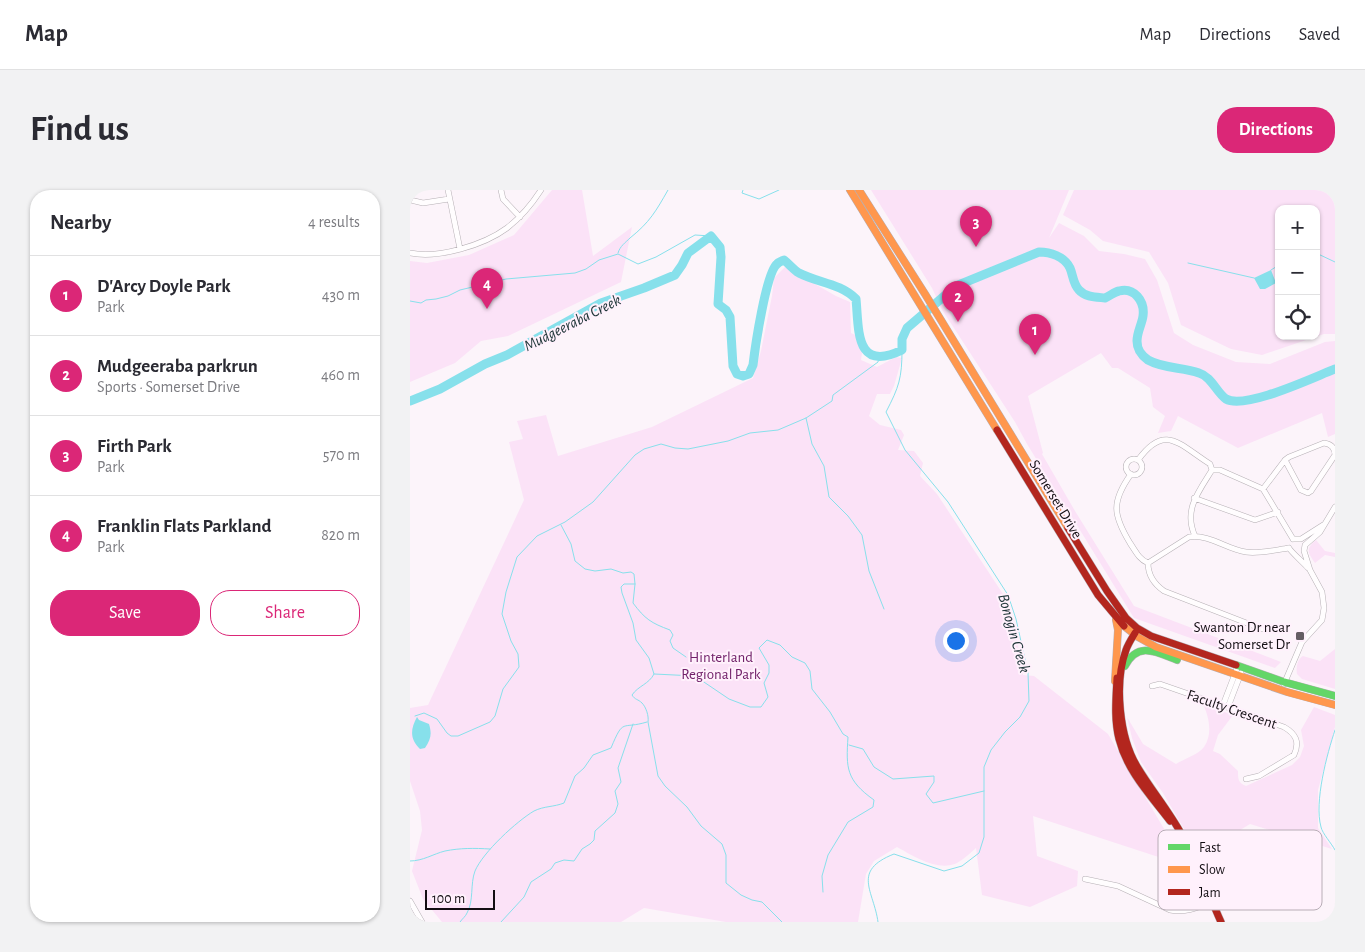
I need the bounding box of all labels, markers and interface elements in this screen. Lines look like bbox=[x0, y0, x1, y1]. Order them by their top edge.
text: Map bbox=[25, 22, 68, 46]
text: Map bbox=[1140, 26, 1171, 44]
text: Directions bbox=[1199, 26, 1271, 44]
text: Saved bbox=[1299, 26, 1340, 44]
button: Directions bbox=[1217, 107, 1335, 153]
text: Find us bbox=[30, 112, 129, 147]
map controls bbox=[1275, 205, 1320, 340]
button: + bbox=[1275, 205, 1320, 250]
pin: 3 bbox=[960, 206, 992, 247]
text: Nearby bbox=[50, 212, 111, 233]
text: 4 results bbox=[308, 214, 360, 230]
button: − bbox=[1275, 250, 1320, 295]
pin: 4 bbox=[471, 268, 503, 309]
text: D'Arcy Doyle Park bbox=[97, 277, 231, 296]
pin: 2 bbox=[942, 281, 974, 322]
text: 1 bbox=[63, 287, 69, 303]
text: 430 m bbox=[322, 287, 360, 303]
water label: Mudgeeraba Creek bbox=[521, 292, 624, 354]
button: locate bbox=[1275, 295, 1320, 340]
text: Park bbox=[97, 299, 125, 315]
pin: 1 bbox=[1019, 314, 1051, 355]
text: Mudgeeraba parkrun bbox=[97, 357, 258, 376]
text: 2 bbox=[62, 367, 70, 383]
text: 460 m bbox=[321, 367, 360, 383]
text: Sports · Somerset Drive bbox=[97, 379, 240, 395]
text: Firth Park bbox=[97, 437, 172, 456]
text: 3 bbox=[63, 447, 69, 463]
text: 570 m bbox=[323, 447, 360, 463]
street label: Somerset Drive bbox=[1026, 457, 1085, 541]
text: Park bbox=[97, 459, 125, 475]
text: Franklin Flats Parkland bbox=[97, 517, 272, 536]
text: 4 bbox=[62, 527, 70, 543]
text: 820 m bbox=[321, 527, 360, 543]
text: Park bbox=[97, 539, 125, 555]
button: Save bbox=[50, 590, 200, 636]
button: Share bbox=[210, 590, 360, 636]
water label: Bonogin Creek bbox=[995, 592, 1033, 675]
place label: Swanton Dr near Somerset Dr bbox=[1194, 620, 1290, 652]
your location bbox=[943, 628, 969, 654]
marker: Swanton Dr near Somerset Dr bbox=[1294, 630, 1306, 642]
park label: Hinterland Regional Park bbox=[681, 650, 761, 682]
street label: Faculty Crescent bbox=[1185, 687, 1279, 732]
legend bbox=[1158, 830, 1322, 910]
text: Fast bbox=[1199, 841, 1221, 855]
text: Slow bbox=[1199, 863, 1226, 877]
text: Jam bbox=[1199, 886, 1221, 900]
scale bar bbox=[425, 887, 495, 910]
text: 100 m bbox=[432, 892, 465, 906]

